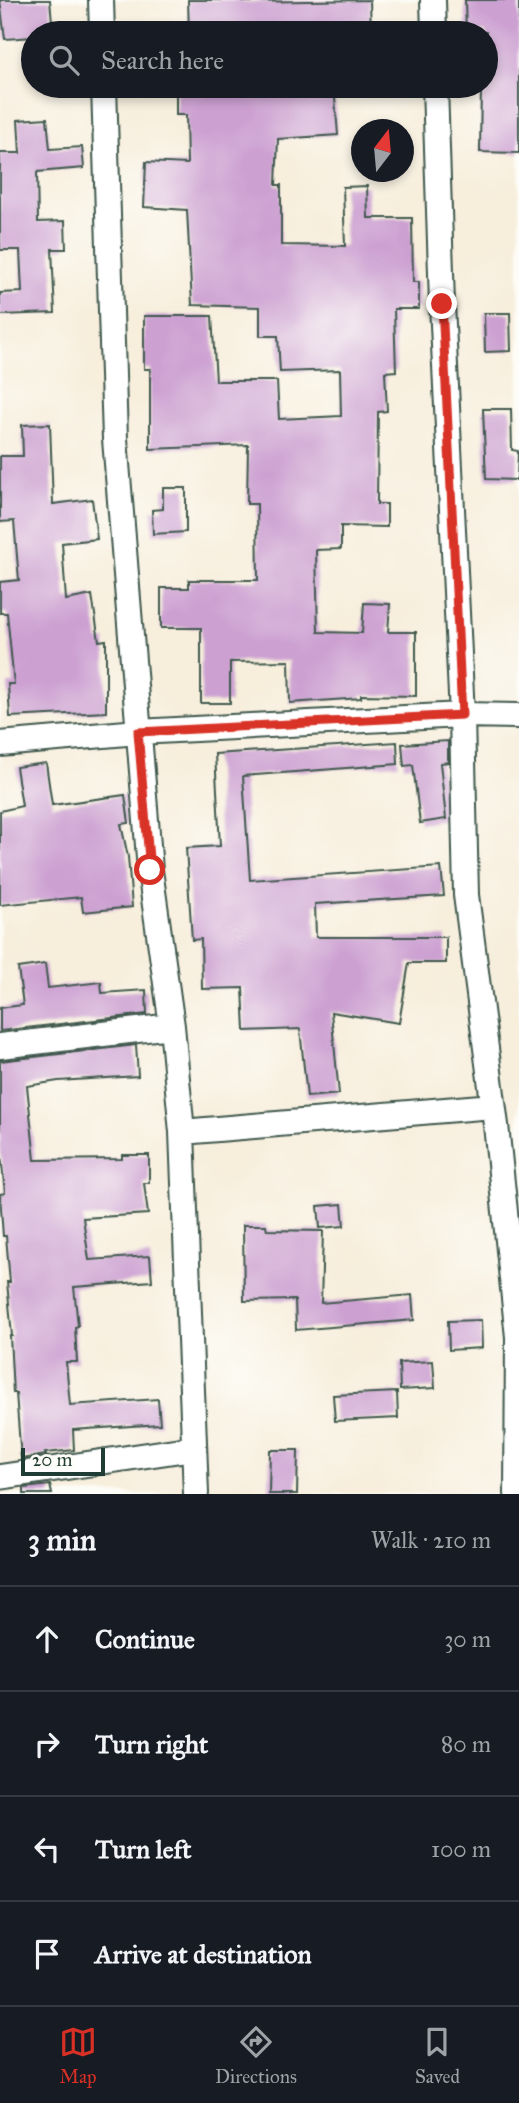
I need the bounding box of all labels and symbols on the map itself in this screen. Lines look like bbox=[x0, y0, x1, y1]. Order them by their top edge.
north arrow bbox=[351, 119, 414, 182]
route end bbox=[426, 288, 457, 319]
route start bbox=[134, 854, 165, 885]
scale bar bbox=[21, 1445, 105, 1477]

